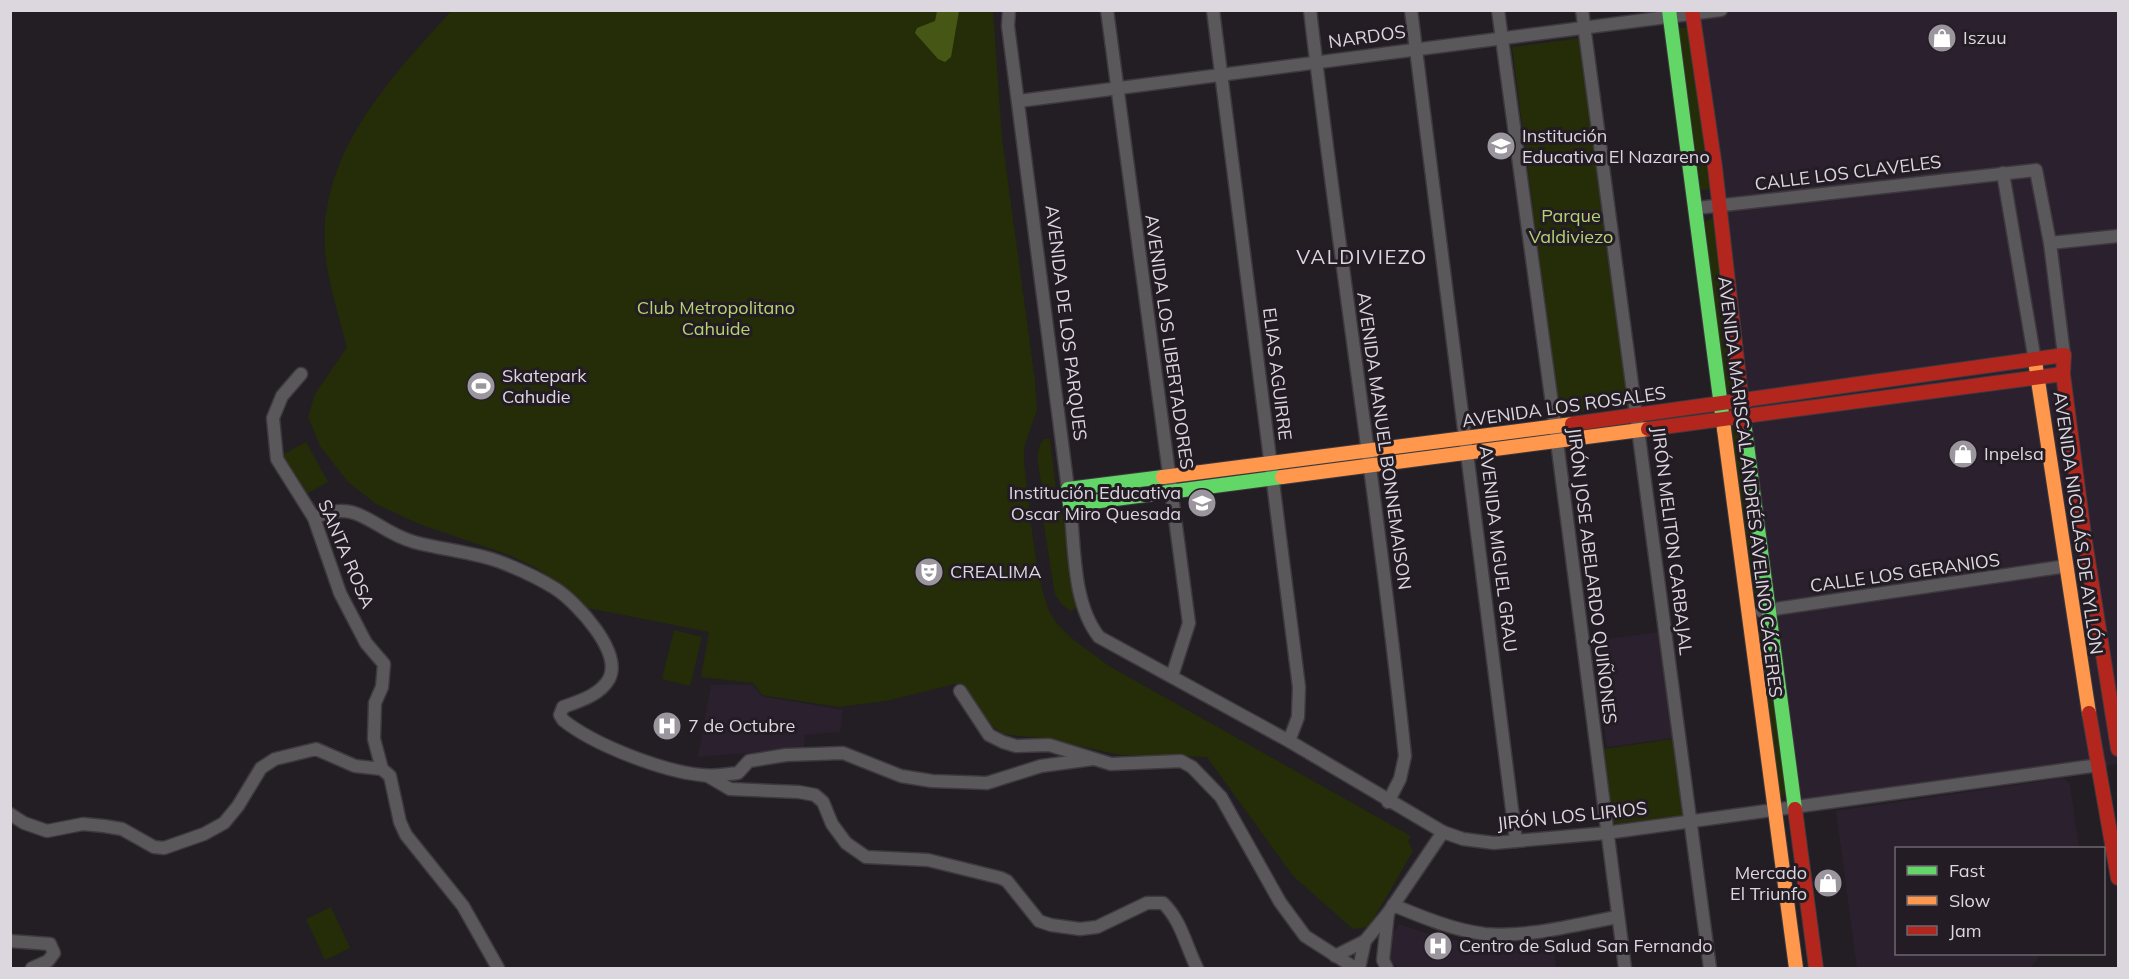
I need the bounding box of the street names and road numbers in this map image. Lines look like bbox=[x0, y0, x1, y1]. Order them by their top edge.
street label: NARDOS bbox=[1327, 20, 1407, 53]
street label: CALLE LOS CLAVELES bbox=[1753, 150, 1942, 195]
street label: AVENIDA DE LOS PARQUES bbox=[1041, 204, 1092, 442]
street label: AVENIDA LOS LIBERTADORES bbox=[1140, 213, 1199, 471]
street label: AVENIDA MARISCAL ANDRÉS AVELINO CÁCERES bbox=[1713, 275, 1788, 699]
street label: AVENIDA MANUEL BONNEMAISON bbox=[1352, 291, 1417, 591]
street label: ELIAS AGUIRRE bbox=[1258, 306, 1297, 442]
street label: AVENIDA LOS ROSALES bbox=[1460, 381, 1667, 432]
street label: AVENIDA NICOLÁS DE AYLLÓN bbox=[2049, 390, 2108, 656]
street label: JIRÓN MELITON CARBAJAL bbox=[1647, 425, 1698, 657]
street label: JIRÓN JOSE ABELARDO QUIÑONES bbox=[1563, 426, 1622, 726]
street label: AVENIDA MIGUEL GRAU bbox=[1474, 444, 1523, 653]
street label: SANTA ROSA bbox=[313, 496, 380, 612]
street label: CALLE LOS GERANIOS bbox=[1808, 548, 2001, 597]
street label: JIRÓN LOS LIRIOS bbox=[1496, 796, 1648, 835]

